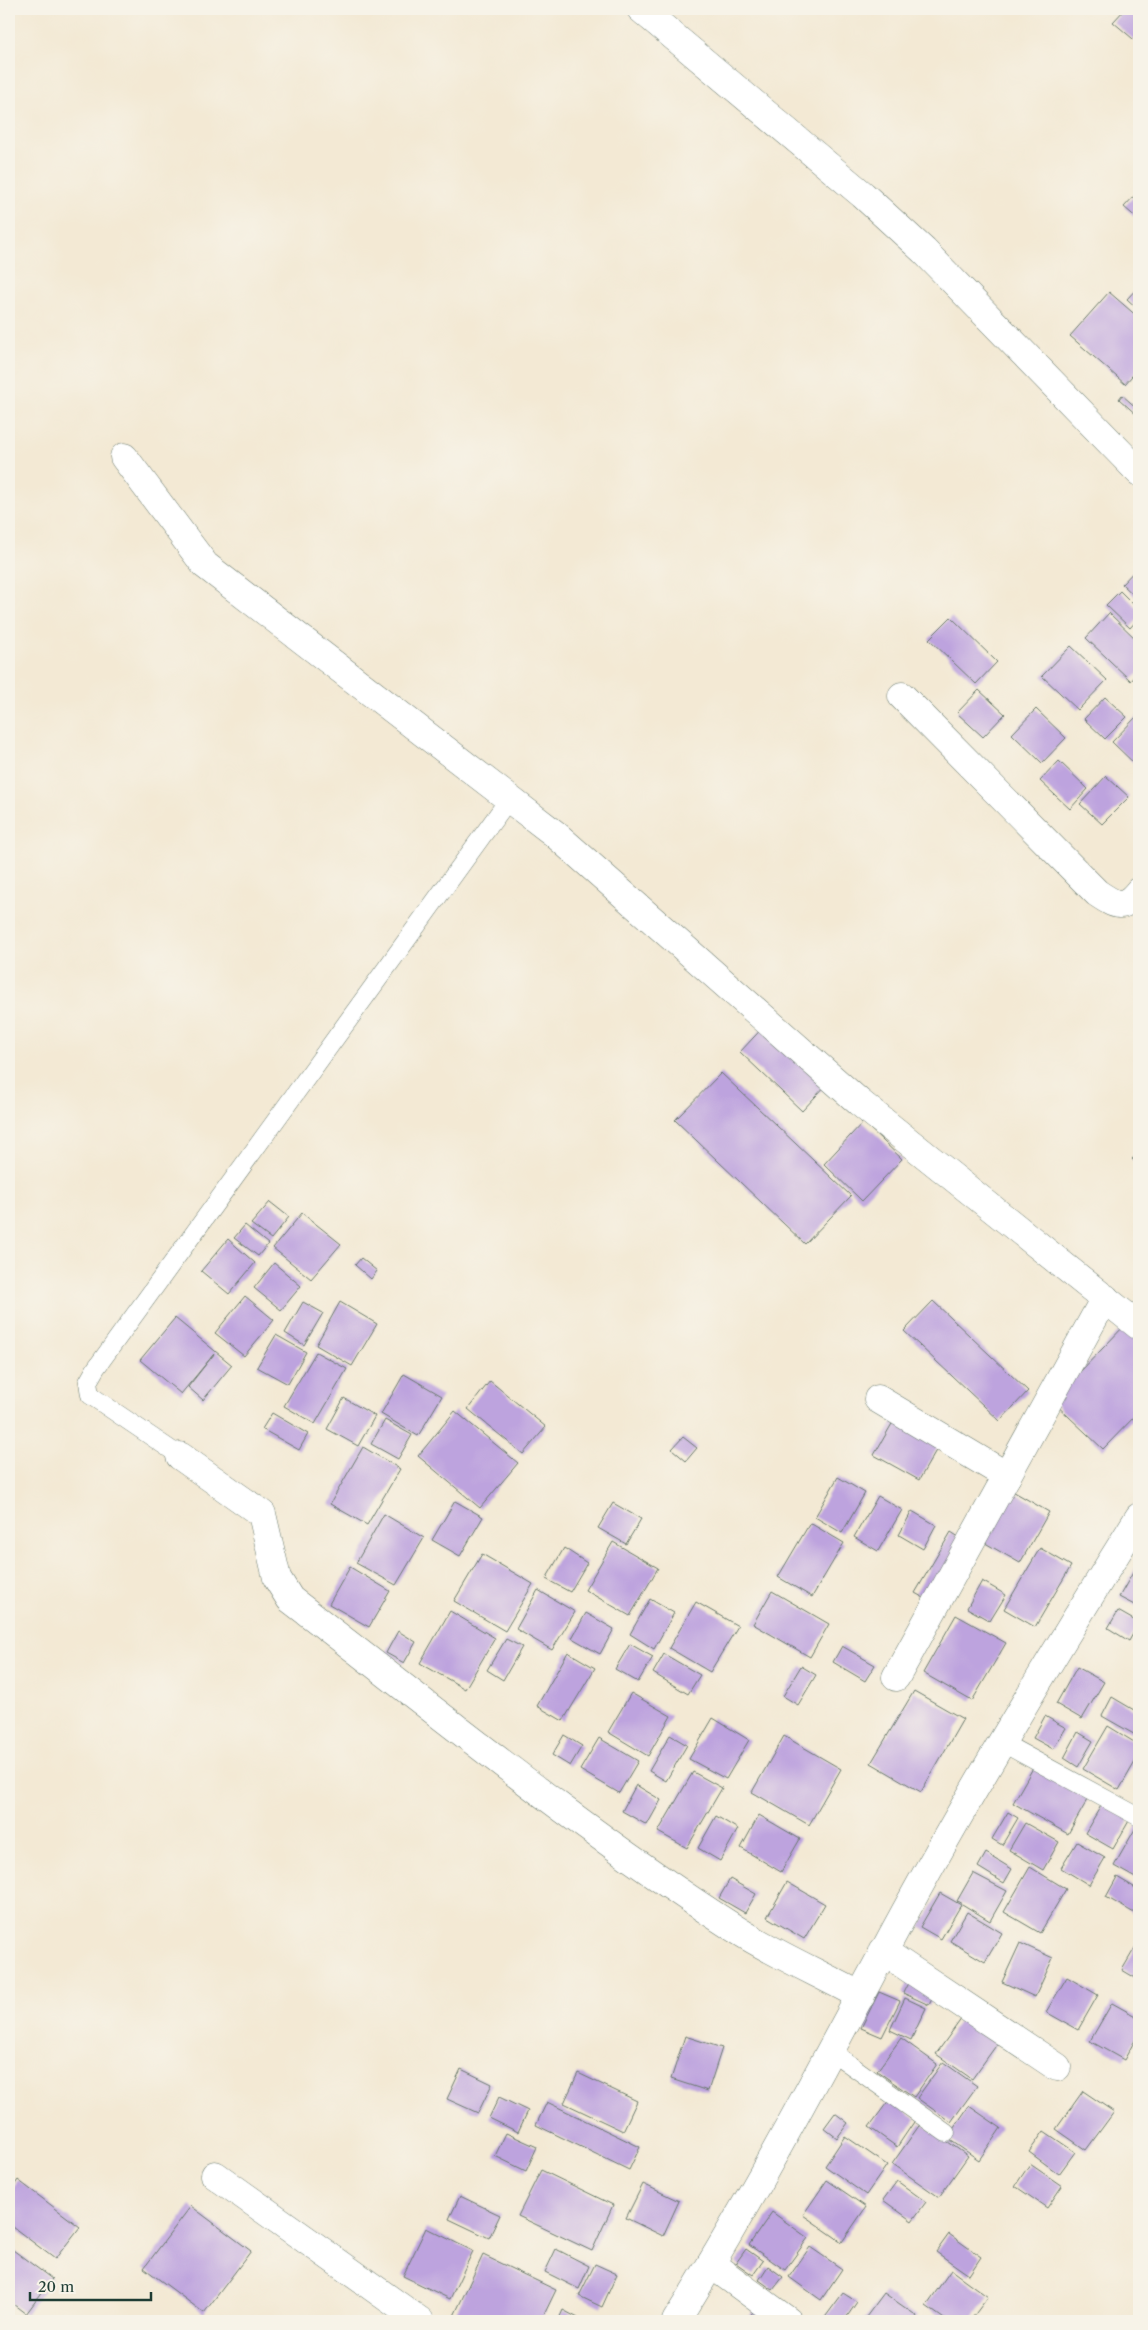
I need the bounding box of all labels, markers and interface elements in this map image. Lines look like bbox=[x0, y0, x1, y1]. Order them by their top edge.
scale bar bbox=[30, 2270, 151, 2302]
text: 20 m bbox=[38, 2277, 74, 2296]

